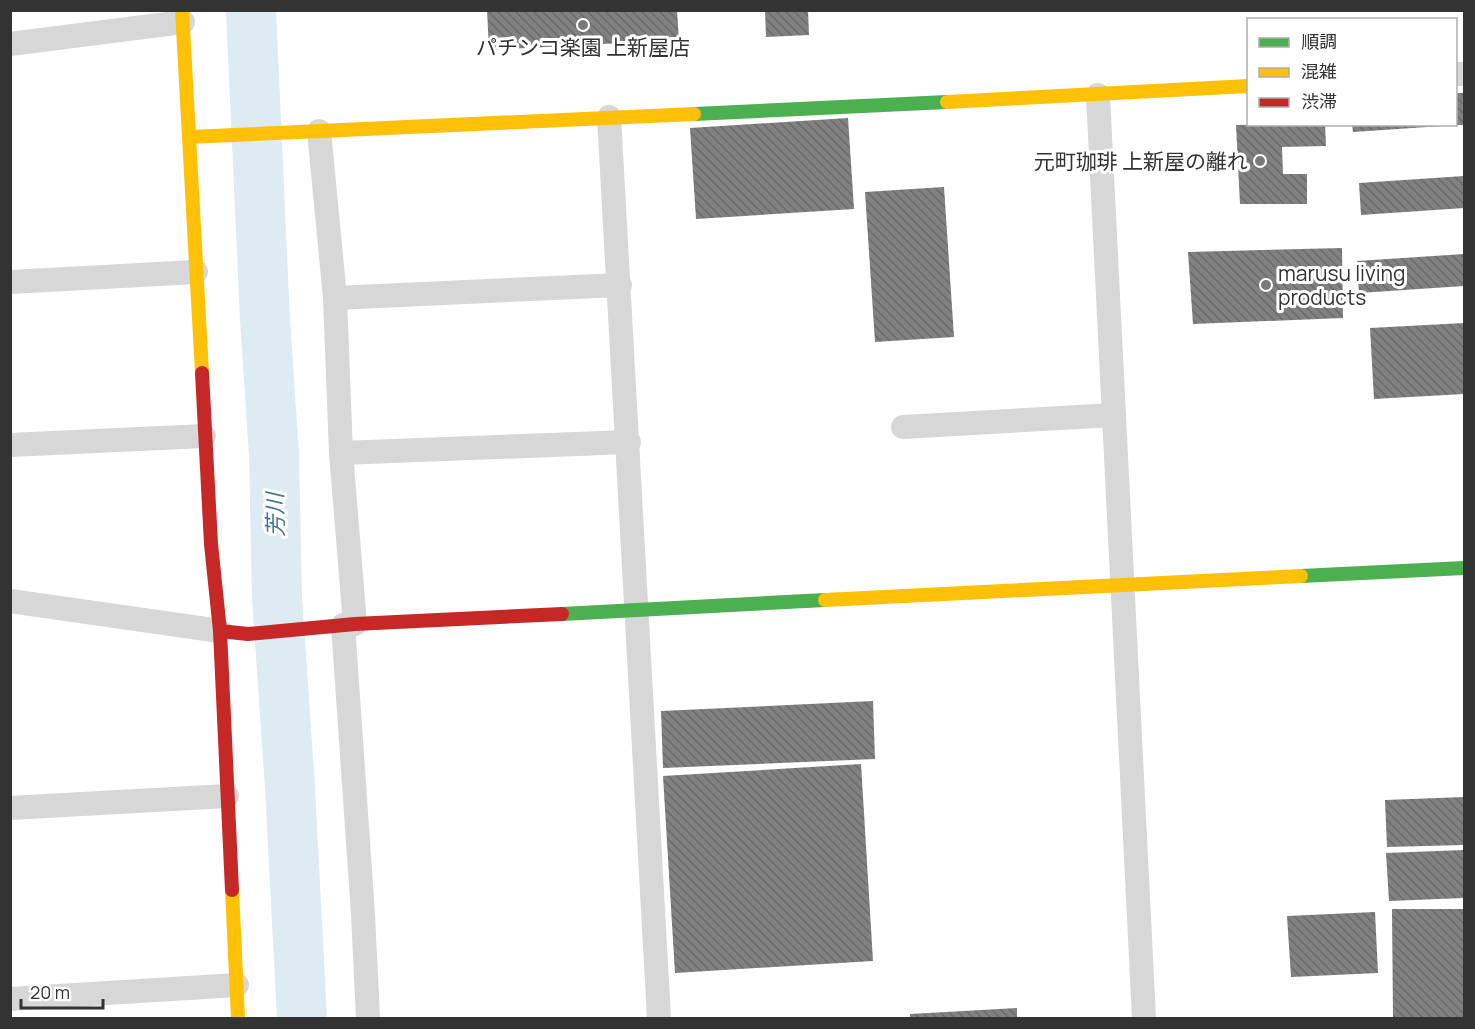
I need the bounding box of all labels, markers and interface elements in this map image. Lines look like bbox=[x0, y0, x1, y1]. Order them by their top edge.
marker: パチンコ楽園 上新屋店 bbox=[576, 18, 590, 32]
legend bbox=[1247, 18, 1457, 126]
text: 順調 bbox=[1301, 29, 1337, 53]
place label: パチンコ楽園 上新屋店 bbox=[476, 33, 690, 61]
text: 混雑 bbox=[1301, 59, 1337, 83]
text: 渋滞 bbox=[1301, 89, 1337, 113]
place label: 元町珈琲 上新屋の離れ bbox=[1034, 147, 1248, 175]
marker: 元町珈琲 上新屋の離れ bbox=[1253, 154, 1267, 168]
place label: marusu living products bbox=[1278, 259, 1406, 311]
marker: marusu living products bbox=[1259, 278, 1273, 292]
water label: 芳川 bbox=[260, 491, 290, 537]
scale bar bbox=[21, 972, 104, 1010]
text: 20 m bbox=[30, 980, 70, 1004]

